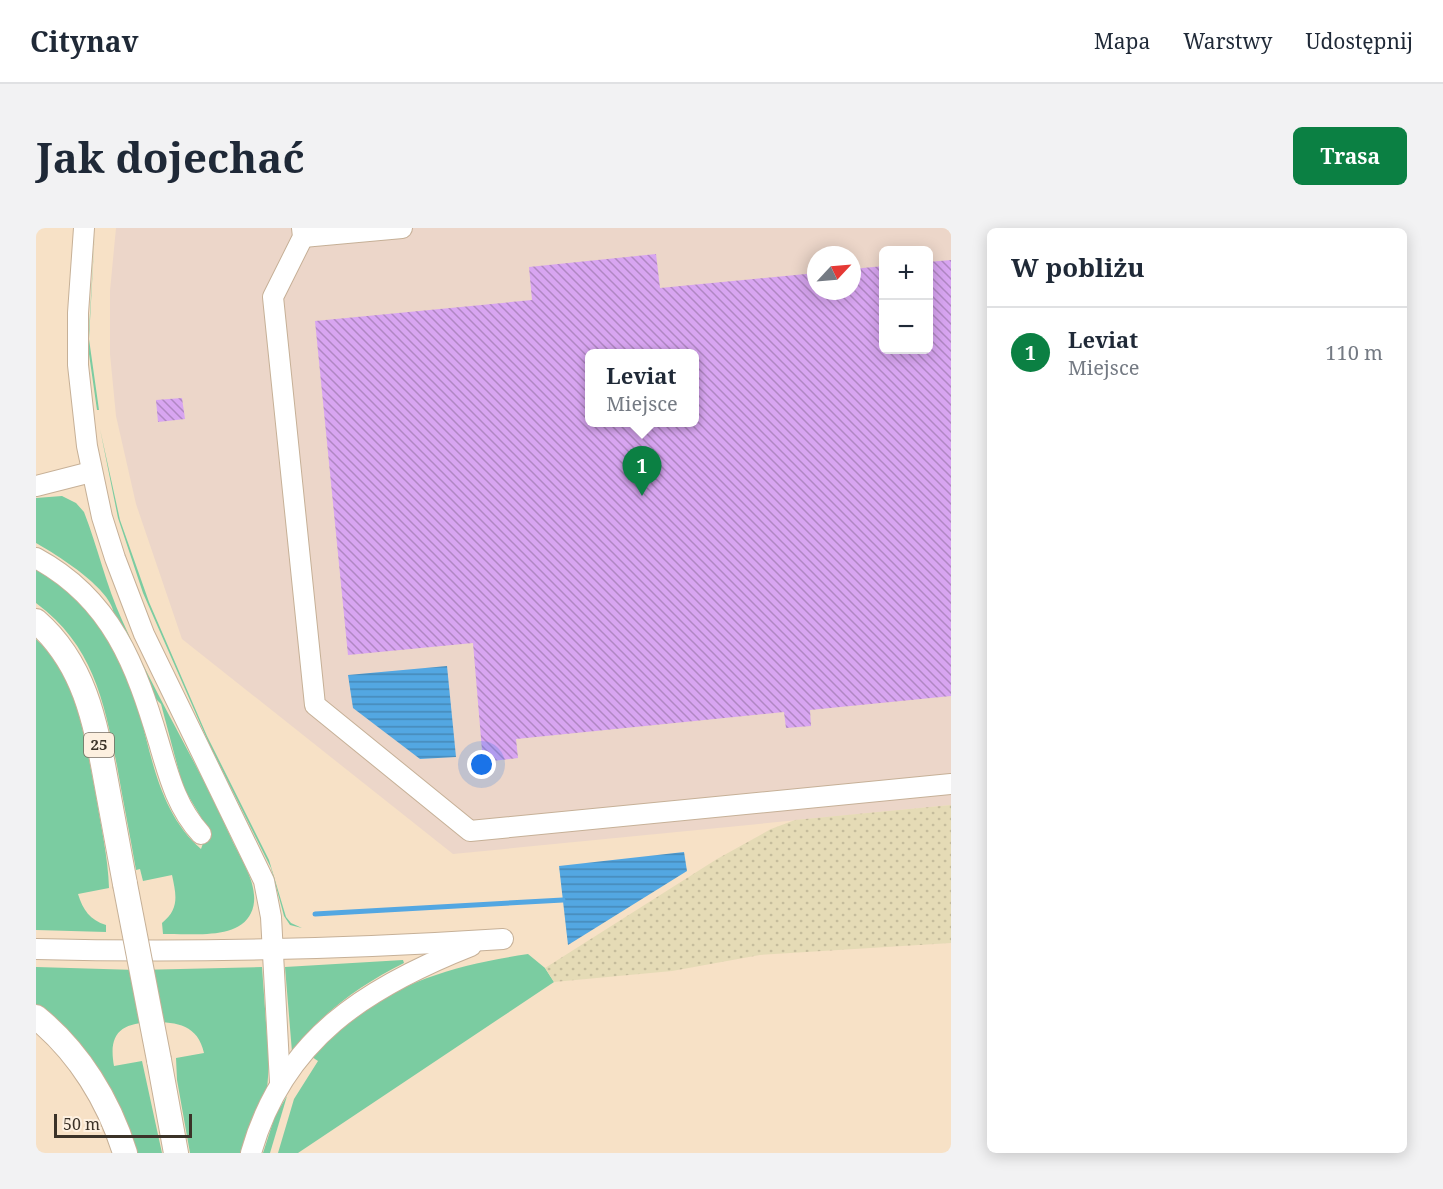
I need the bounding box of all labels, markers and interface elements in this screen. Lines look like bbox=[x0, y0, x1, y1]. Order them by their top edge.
text: Citynav bbox=[30, 22, 139, 60]
text: Mapa bbox=[1094, 27, 1150, 55]
text: Warstwy bbox=[1183, 27, 1272, 55]
text: Udostępnij bbox=[1305, 27, 1413, 55]
button: Trasa bbox=[1293, 127, 1407, 185]
text: Jak dojechać bbox=[36, 128, 305, 185]
north arrow bbox=[807, 246, 861, 300]
map controls bbox=[879, 246, 933, 354]
button: + bbox=[879, 246, 933, 300]
text: W pobliżu bbox=[1011, 249, 1145, 285]
button: − bbox=[879, 300, 933, 354]
text: Leviat bbox=[1068, 324, 1138, 354]
text: 1 bbox=[1025, 339, 1036, 366]
text: 110 m bbox=[1325, 339, 1383, 366]
popup bbox=[585, 349, 699, 427]
text: Miejsce bbox=[1068, 354, 1139, 381]
text: Leviat bbox=[606, 360, 676, 390]
text: Miejsce bbox=[606, 390, 678, 417]
pin: 1 bbox=[622, 446, 662, 496]
road number: 25 bbox=[84, 733, 114, 757]
your location bbox=[467, 750, 496, 779]
scale bar bbox=[54, 1111, 192, 1138]
text: 50 m bbox=[63, 1113, 100, 1135]

